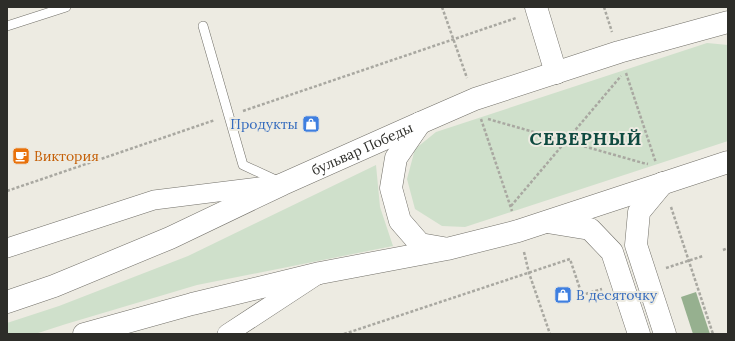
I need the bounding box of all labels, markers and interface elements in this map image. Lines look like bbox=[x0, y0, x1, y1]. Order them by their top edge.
shop icon: Продукты bbox=[301, 114, 321, 134]
place label: Продукты bbox=[230, 115, 298, 133]
street label: бульвар Победы bbox=[308, 118, 416, 179]
district label: СЕВЕРНЫЙ bbox=[530, 127, 642, 150]
cafe icon: Виктория bbox=[11, 146, 31, 166]
place label: Виктория bbox=[34, 147, 99, 165]
shop icon: В десяточку bbox=[553, 285, 573, 305]
place label: В десяточку bbox=[576, 286, 658, 304]

